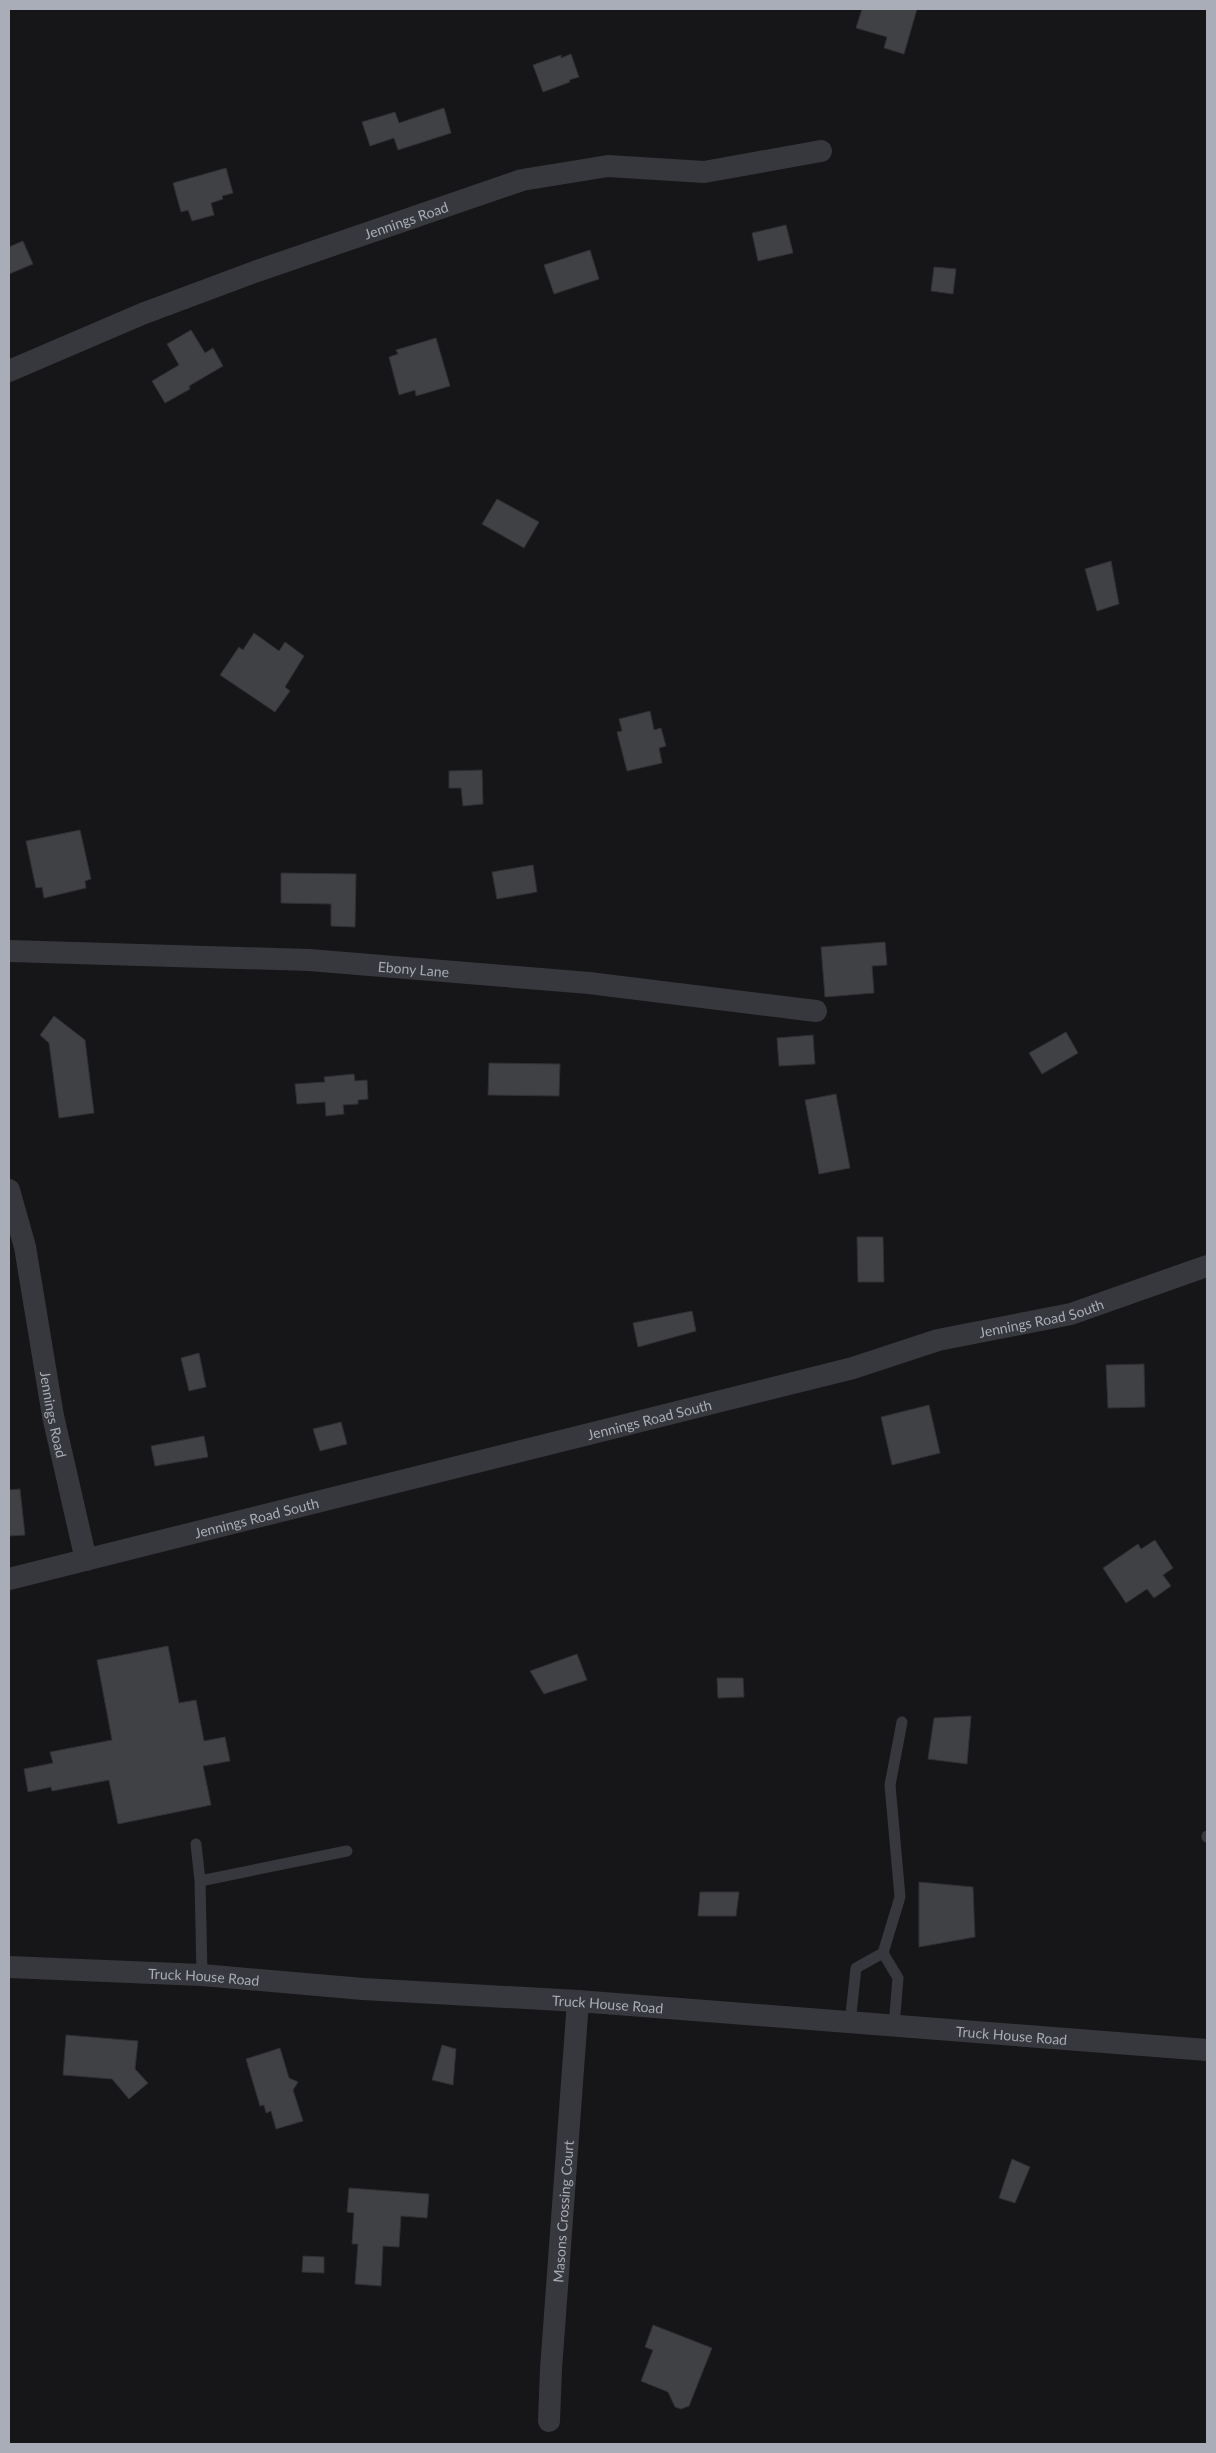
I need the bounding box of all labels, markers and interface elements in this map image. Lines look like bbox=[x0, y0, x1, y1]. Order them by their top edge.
street label: Jennings Road bbox=[362, 198, 450, 242]
street label: Ebony Lane bbox=[377, 957, 450, 980]
street label: Jennings Road South bbox=[977, 1295, 1106, 1340]
street label: Jennings Road bbox=[37, 1370, 71, 1459]
street label: Jennings Road South bbox=[585, 1395, 713, 1443]
street label: Jennings Road South bbox=[192, 1493, 320, 1541]
street label: Truck House Road bbox=[148, 1964, 260, 1988]
street label: Truck House Road bbox=[552, 1991, 664, 2016]
street label: Truck House Road bbox=[955, 2022, 1068, 2048]
street label: Masons Crossing Court bbox=[549, 2140, 576, 2283]

